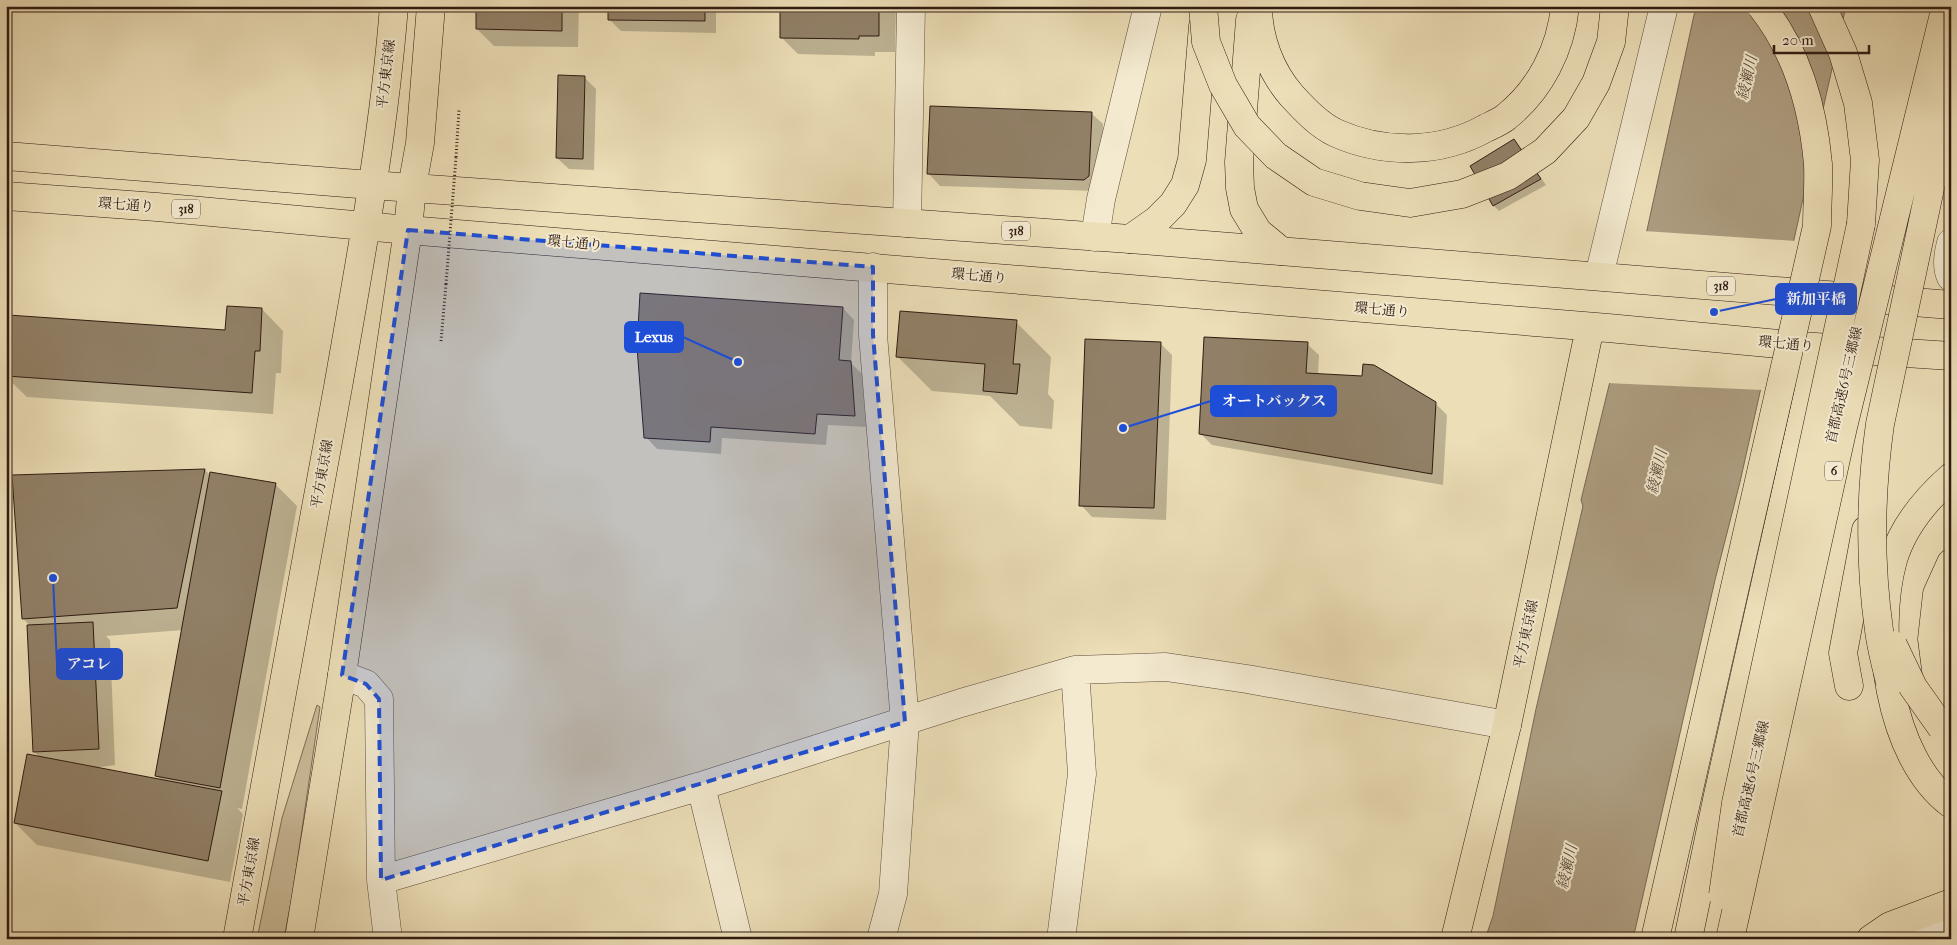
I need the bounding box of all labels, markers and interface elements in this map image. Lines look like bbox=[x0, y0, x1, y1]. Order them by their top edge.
scale bar bbox=[1774, 22, 1870, 54]
text: 20 m bbox=[1782, 31, 1814, 49]
street label: 平方東京線 bbox=[373, 38, 399, 110]
water label: 綾瀬川 bbox=[1733, 52, 1761, 102]
street label: 環七通り bbox=[97, 195, 155, 215]
road number: 318 bbox=[172, 200, 200, 218]
road number: 318 bbox=[1002, 222, 1030, 240]
street label: 環七通り bbox=[546, 232, 604, 254]
street label: 環七通り bbox=[950, 265, 1008, 287]
road number: 318 bbox=[1707, 276, 1735, 296]
callout: 新加平橋 bbox=[1776, 284, 1856, 314]
text: 新加平橋 bbox=[1786, 290, 1846, 308]
street label: 環七通り bbox=[1353, 299, 1411, 321]
callout: Lexus bbox=[625, 322, 683, 352]
street label: 首都高速6号三郷線 bbox=[1822, 325, 1866, 445]
text: Lexus bbox=[635, 328, 674, 346]
street label: 環七通り bbox=[1757, 333, 1815, 355]
callout: オートバックス bbox=[1211, 386, 1336, 416]
text: オートバックス bbox=[1222, 392, 1326, 410]
street label: 平方東京線 bbox=[308, 438, 336, 510]
water label: 綾瀬川 bbox=[1643, 446, 1671, 496]
road number: 6 bbox=[1825, 462, 1843, 481]
street label: 平方東京線 bbox=[1510, 598, 1542, 670]
callout: アコレ bbox=[57, 649, 122, 679]
text: アコレ bbox=[67, 655, 111, 673]
street label: 首都高速6号三郷線 bbox=[1729, 719, 1773, 839]
street label: 平方東京線 bbox=[235, 836, 263, 908]
water label: 綾瀬川 bbox=[1553, 841, 1581, 891]

